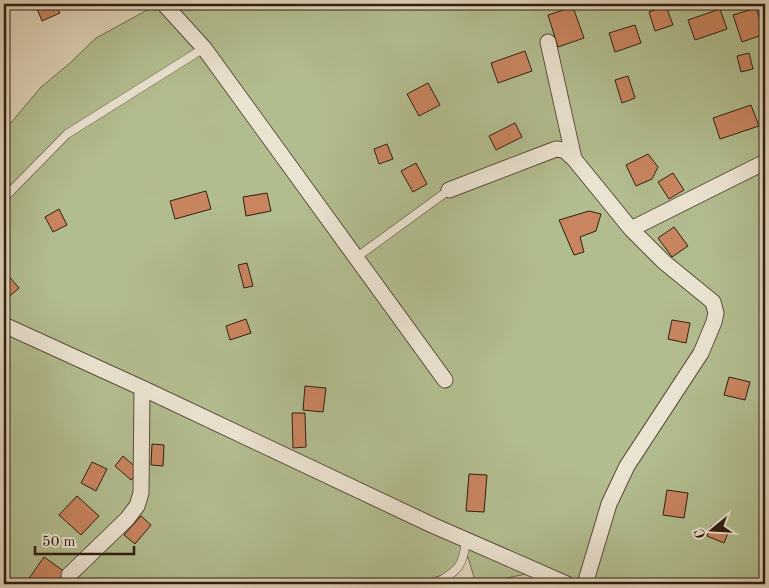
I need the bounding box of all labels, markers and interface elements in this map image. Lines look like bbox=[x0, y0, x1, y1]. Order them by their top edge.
north arrow bbox=[686, 506, 736, 556]
scale bar bbox=[35, 523, 134, 555]
text: С bbox=[693, 527, 709, 540]
text: 50 m bbox=[42, 535, 76, 550]

